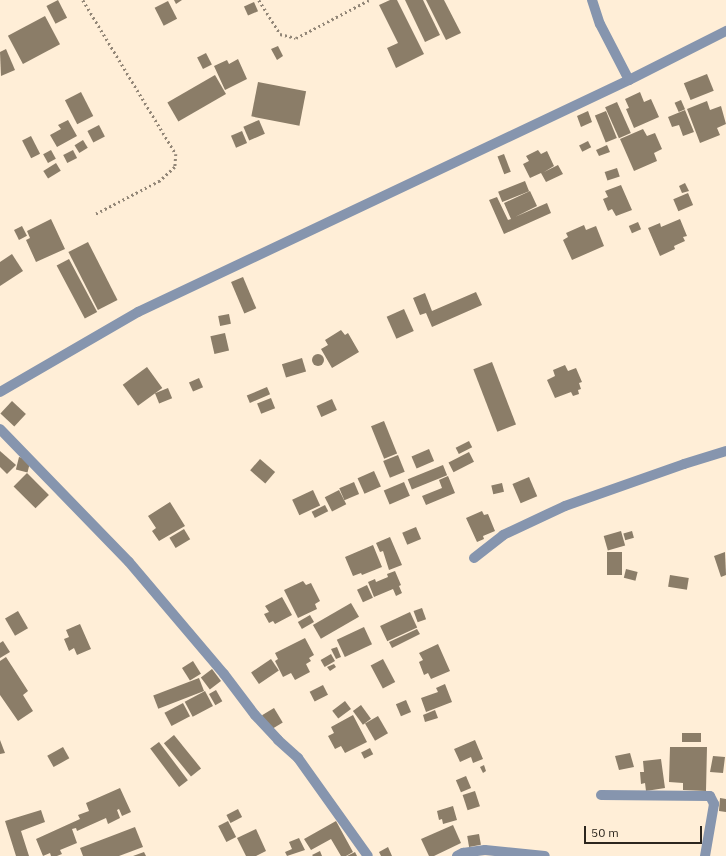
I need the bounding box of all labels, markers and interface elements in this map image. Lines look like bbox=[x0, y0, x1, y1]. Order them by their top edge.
scale bar bbox=[586, 818, 704, 844]
text: 50 m bbox=[591, 825, 619, 840]

